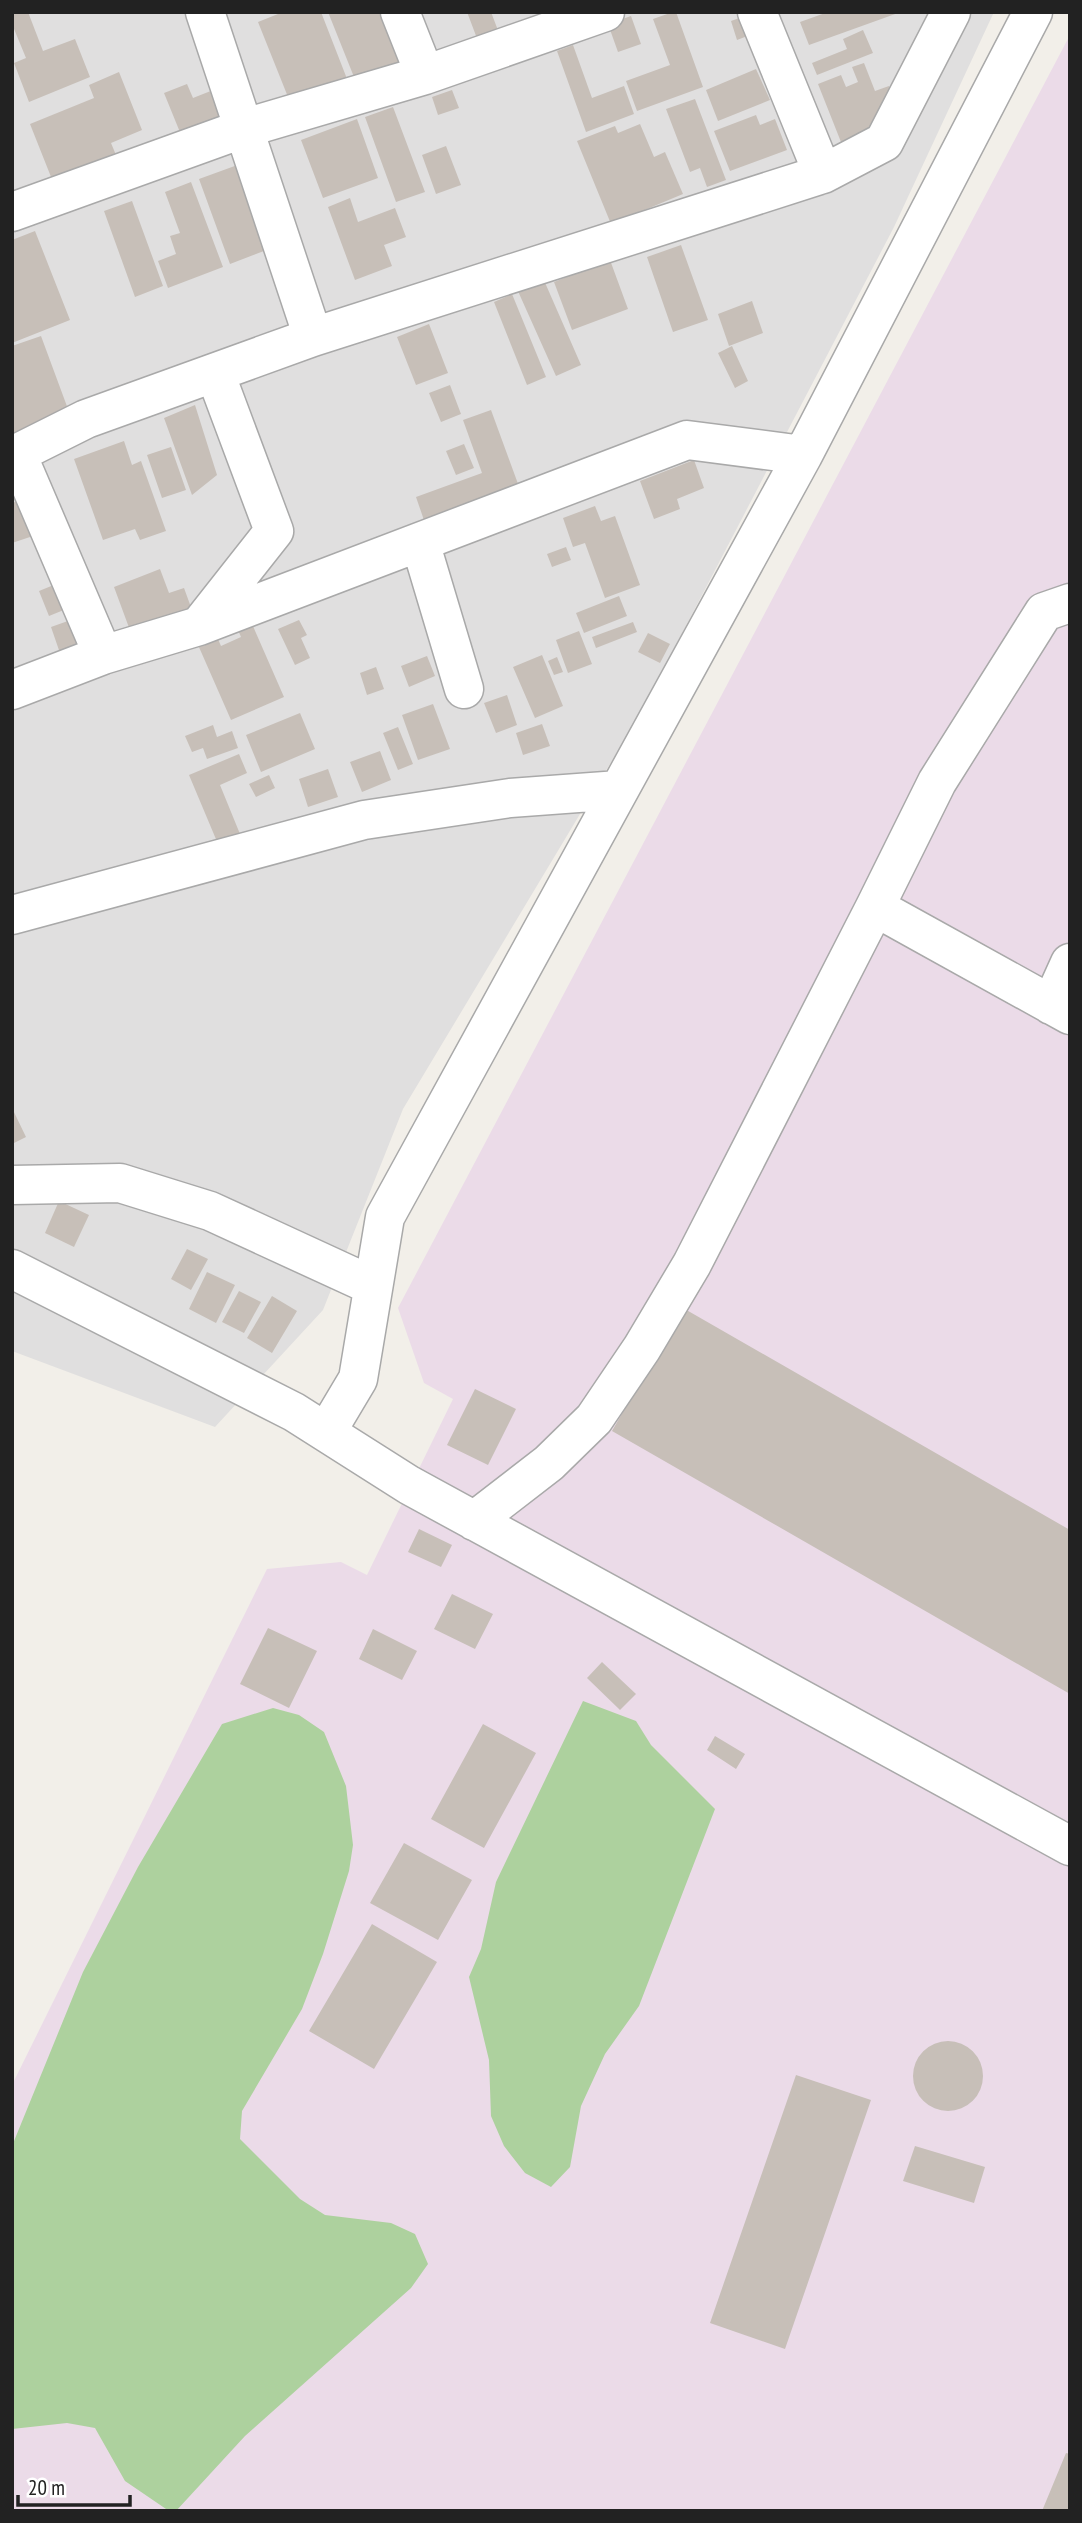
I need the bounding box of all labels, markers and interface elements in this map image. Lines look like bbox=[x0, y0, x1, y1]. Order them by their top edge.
scale bar bbox=[18, 2464, 130, 2508]
text: 20 m bbox=[28, 2474, 65, 2501]

